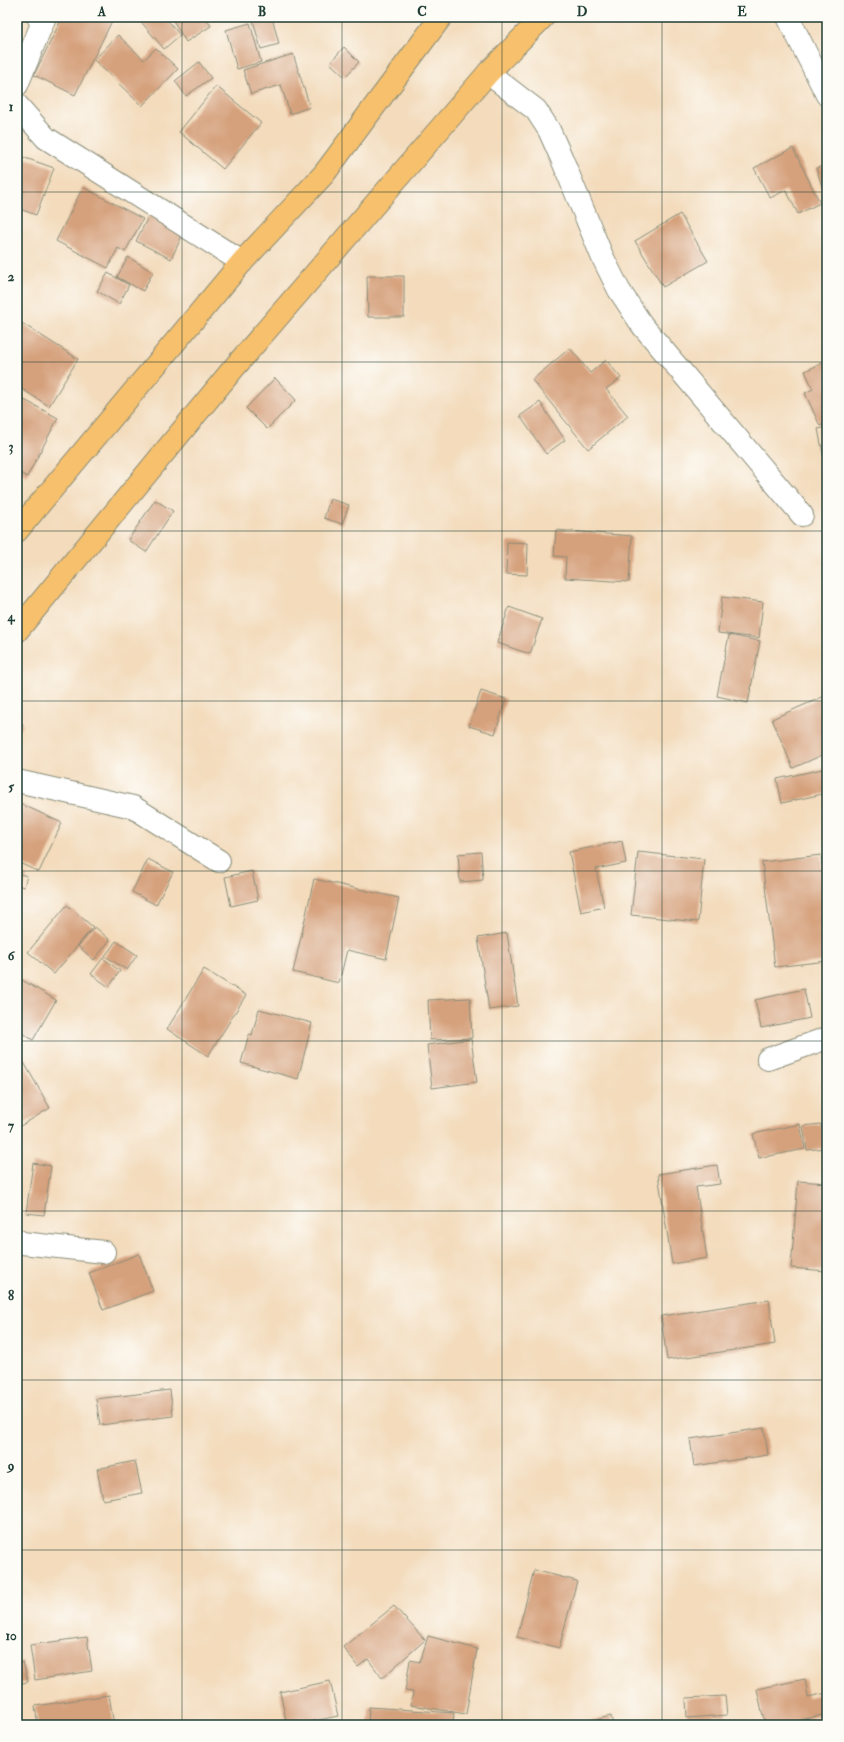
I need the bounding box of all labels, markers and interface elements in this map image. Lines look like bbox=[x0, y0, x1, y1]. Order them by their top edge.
text: A bbox=[97, 4, 107, 20]
text: B bbox=[258, 4, 266, 20]
text: C bbox=[417, 4, 427, 20]
text: D bbox=[577, 4, 588, 20]
text: E bbox=[737, 4, 747, 20]
text: 1 bbox=[9, 99, 14, 115]
text: 2 bbox=[8, 269, 15, 285]
text: 3 bbox=[9, 439, 14, 455]
text: 4 bbox=[6, 609, 15, 625]
text: 5 bbox=[8, 779, 14, 795]
text: 6 bbox=[8, 948, 16, 964]
text: 7 bbox=[8, 1118, 15, 1134]
text: 8 bbox=[8, 1288, 14, 1304]
text: 9 bbox=[6, 1458, 15, 1474]
text: 10 bbox=[5, 1628, 17, 1644]

